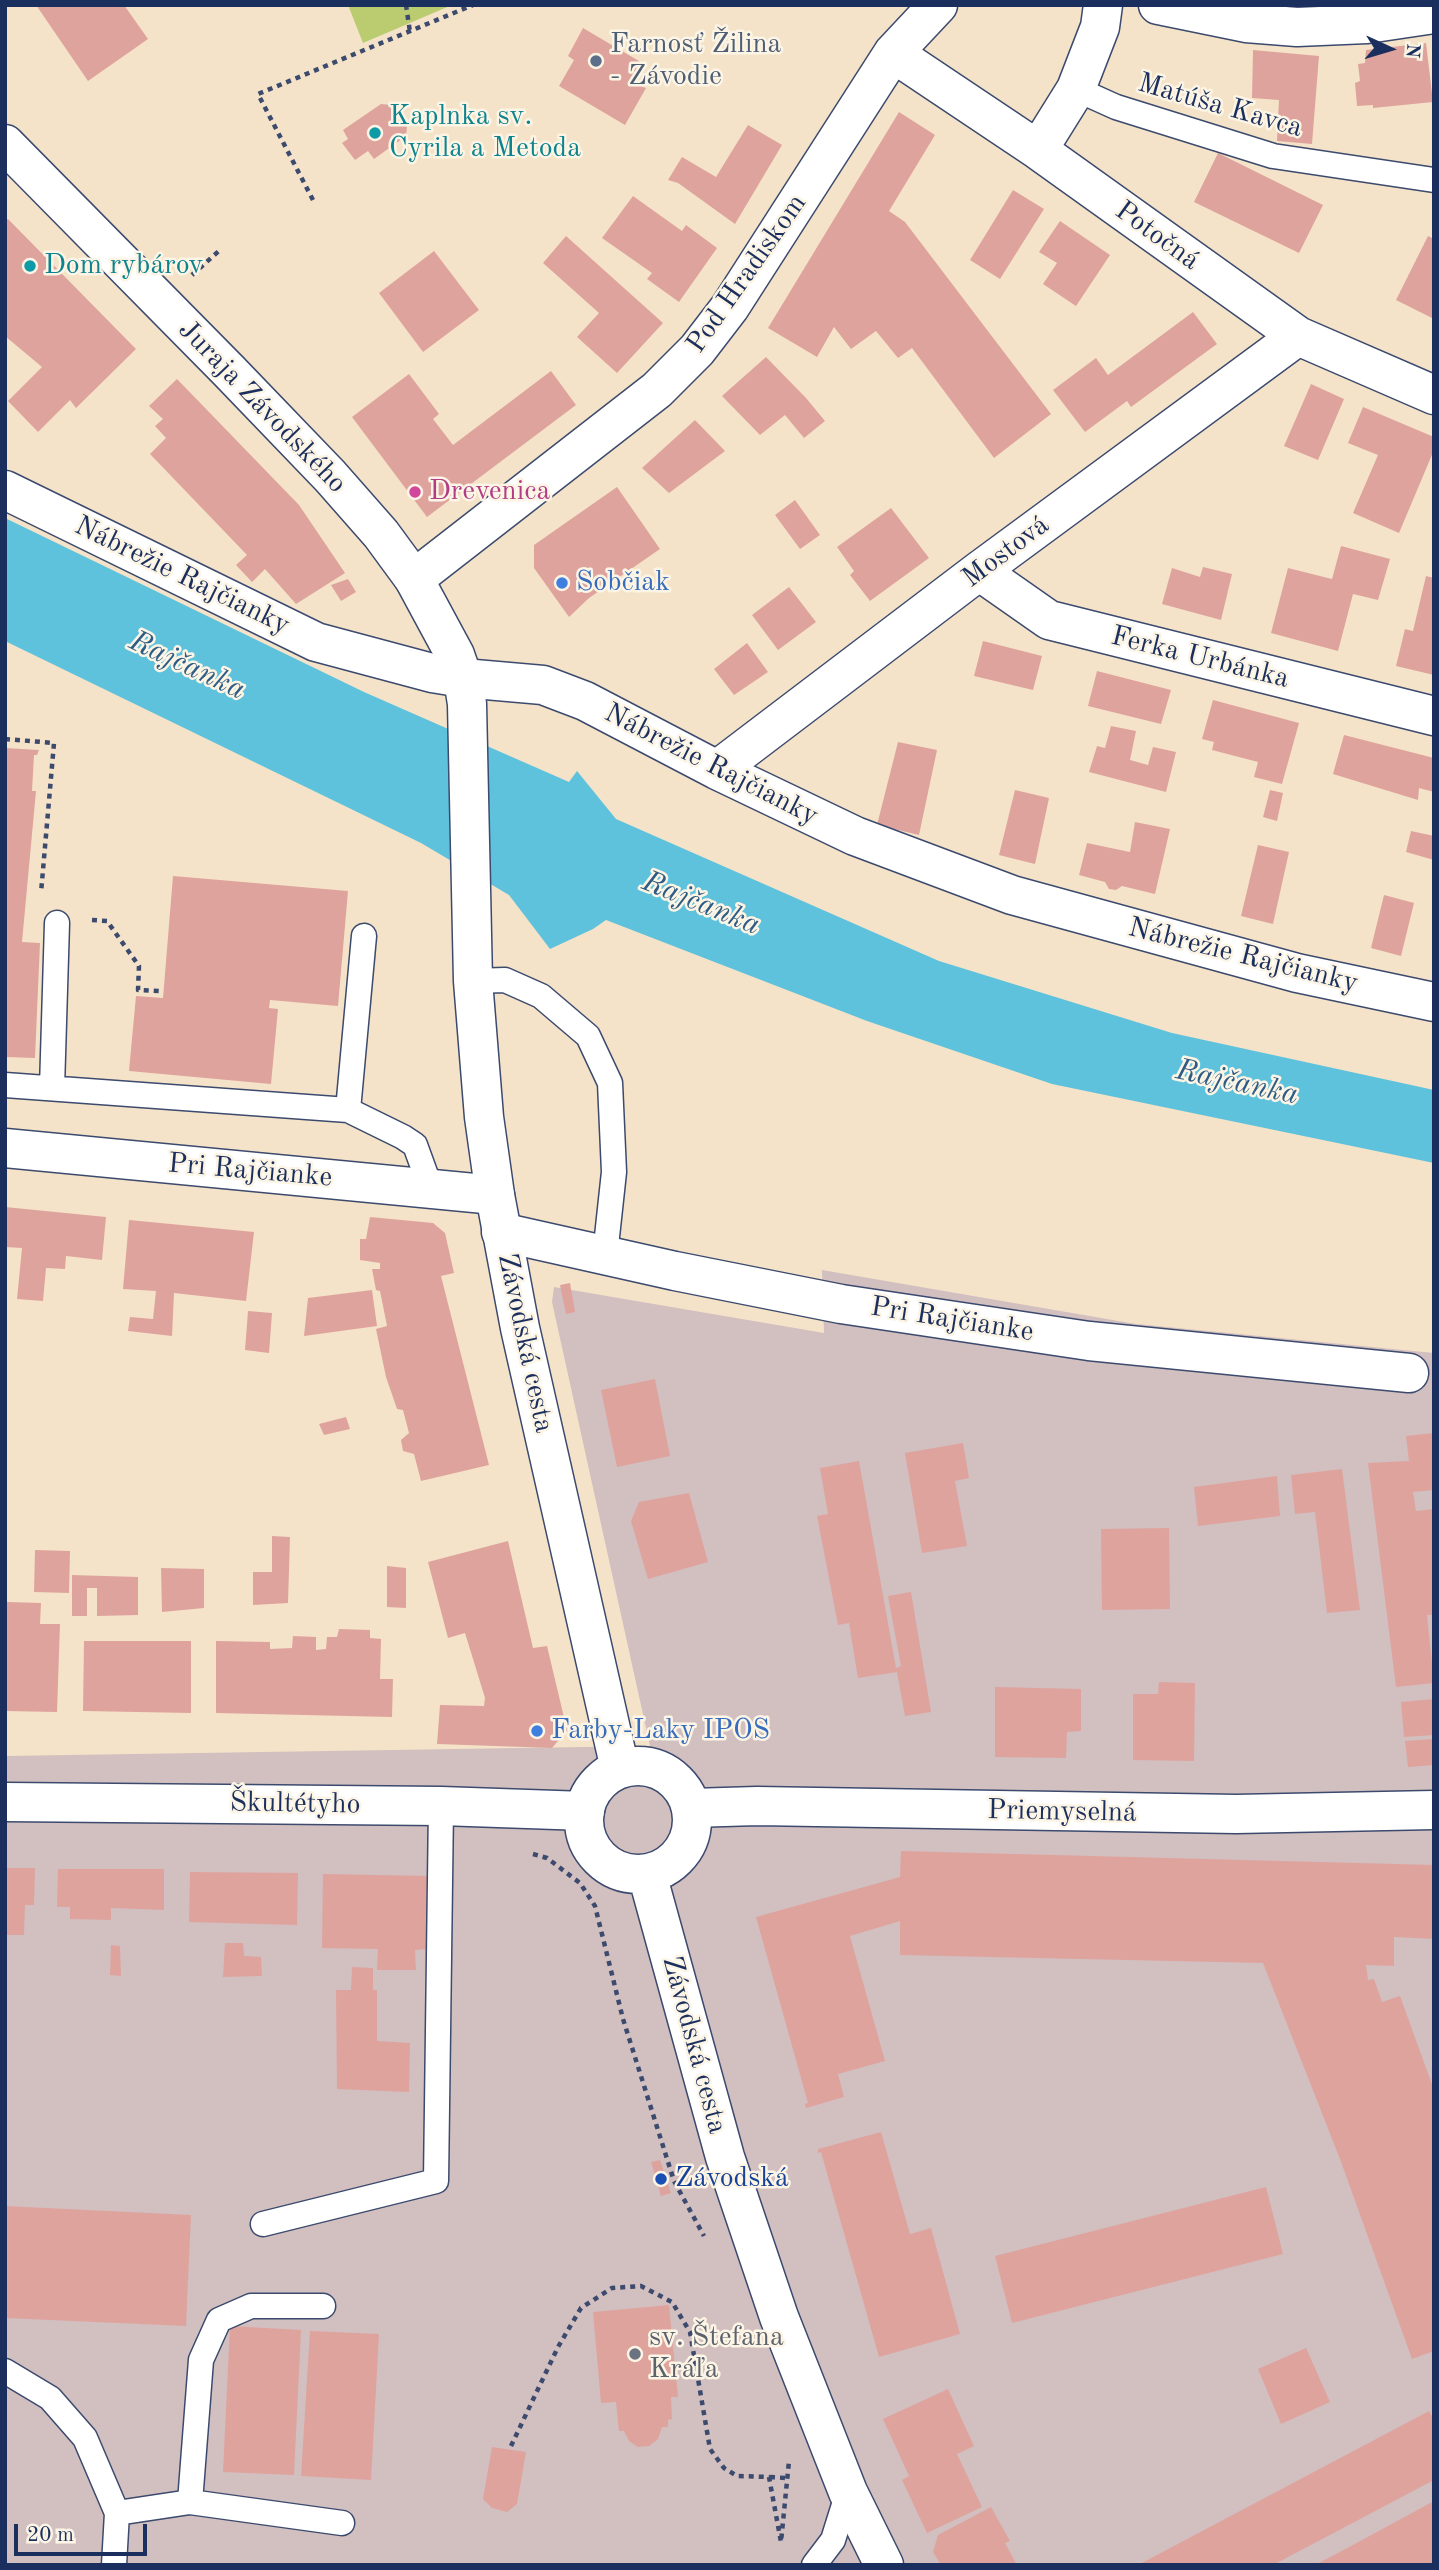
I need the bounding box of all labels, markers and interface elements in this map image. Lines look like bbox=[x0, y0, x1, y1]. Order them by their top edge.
north arrow bbox=[1355, 14, 1425, 84]
place label: Farnosť Žilina - Závodie bbox=[610, 28, 781, 94]
text: N bbox=[1401, 43, 1421, 58]
marker: Farnosť Žilina - Závodie bbox=[588, 53, 604, 69]
street label: Matúša Kavca bbox=[1134, 66, 1306, 146]
place label: Kaplnka sv. Cyrila a Metoda bbox=[389, 100, 581, 166]
marker: Kaplnka sv. Cyrila a Metoda bbox=[367, 125, 383, 141]
street label: Pod Hradiskom bbox=[680, 188, 814, 360]
street label: Potočná bbox=[1108, 194, 1206, 278]
place label: Dom rybárov bbox=[44, 249, 203, 283]
marker: Dom rybárov bbox=[22, 258, 38, 274]
street label: Juraja Závodského bbox=[171, 313, 353, 501]
place label: Drevenica bbox=[429, 475, 550, 509]
marker: Drevenica bbox=[407, 484, 423, 500]
street label: Nábrežie Rajčianky bbox=[69, 509, 295, 643]
street label: Mostová bbox=[956, 509, 1056, 595]
place label: Sobčiak bbox=[576, 566, 670, 600]
marker: Sobčiak bbox=[554, 575, 570, 591]
street label: Ferka Urbánka bbox=[1107, 620, 1293, 696]
water label: Rajčanka bbox=[123, 623, 251, 709]
street label: Nábrežie Rajčianky bbox=[598, 697, 824, 833]
water label: Rajčanka bbox=[637, 864, 765, 944]
street label: Nábrežie Rajčianky bbox=[1125, 911, 1361, 1001]
water label: Rajčanka bbox=[1173, 1052, 1301, 1114]
street label: Pri Rajčianke bbox=[166, 1147, 334, 1195]
street label: Závodská cesta bbox=[490, 1250, 560, 1436]
street label: Pri Rajčianke bbox=[868, 1291, 1036, 1349]
place label: Farby-Laky IPOS bbox=[551, 1714, 770, 1748]
marker: Farby-Laky IPOS bbox=[529, 1723, 545, 1739]
street label: Škultétyho bbox=[229, 1786, 361, 1822]
street label: Priemyselná bbox=[987, 1794, 1137, 1830]
street label: Závodská cesta bbox=[654, 1953, 734, 2137]
place label: Závodská bbox=[675, 2162, 789, 2196]
marker: Závodská bbox=[653, 2171, 669, 2187]
place label: sv. Štefana Kráľa bbox=[649, 2321, 784, 2387]
marker: sv. Štefana Kráľa bbox=[627, 2346, 643, 2362]
scale bar bbox=[18, 2510, 150, 2554]
text: 20 m bbox=[27, 2525, 74, 2546]

